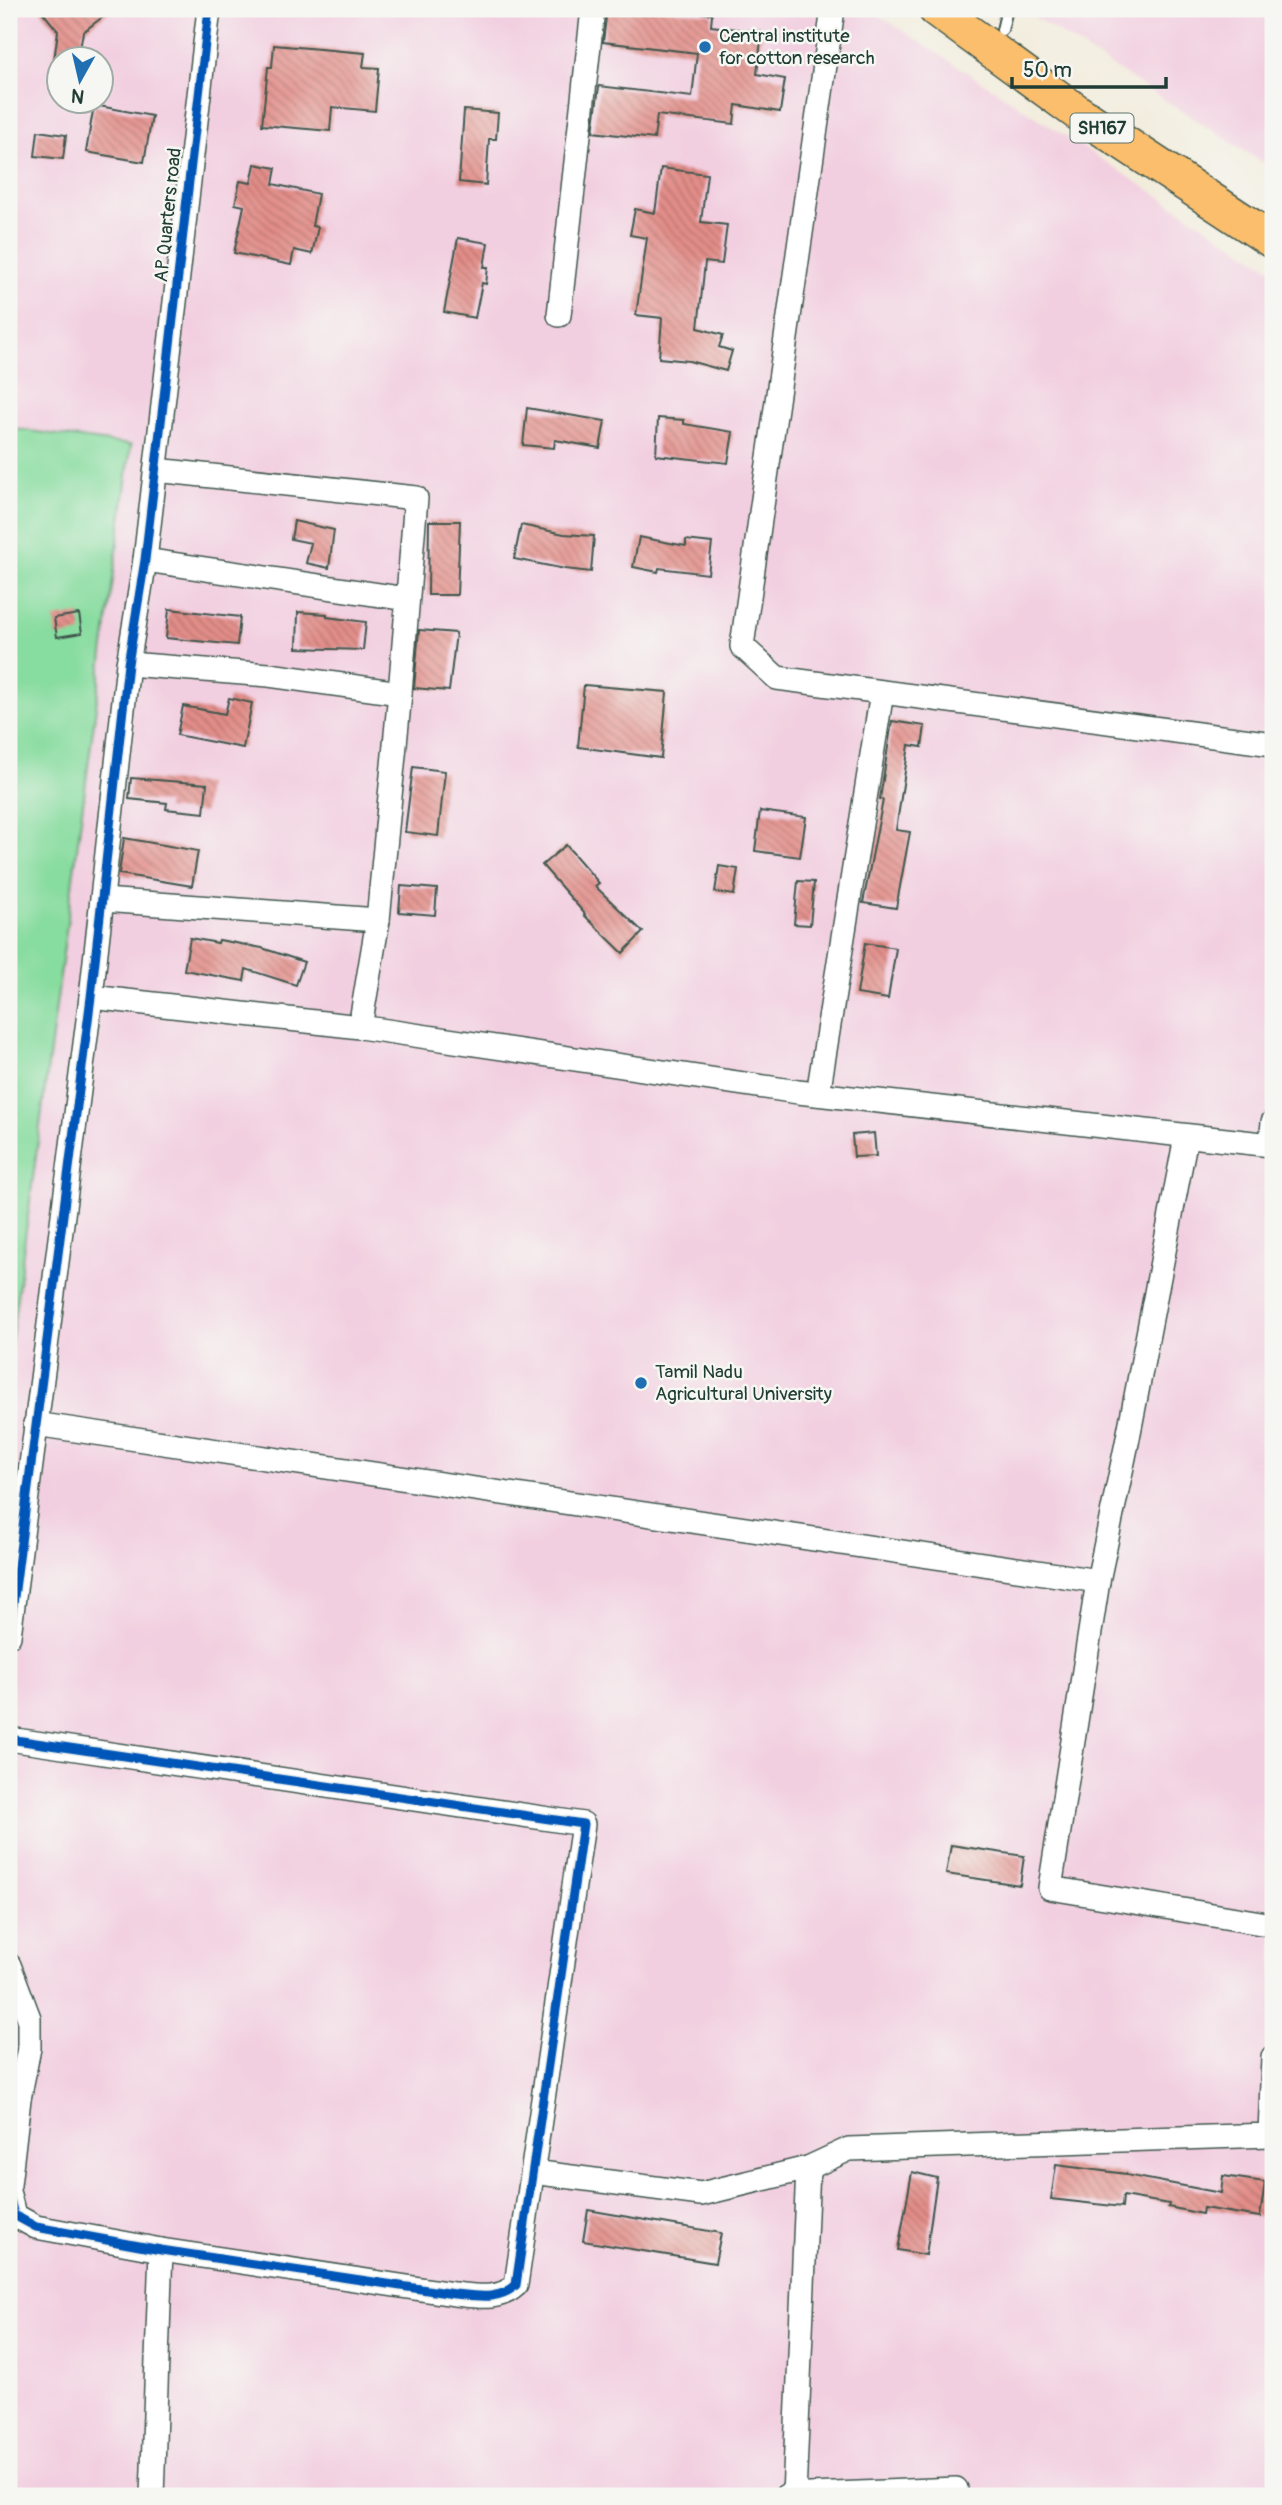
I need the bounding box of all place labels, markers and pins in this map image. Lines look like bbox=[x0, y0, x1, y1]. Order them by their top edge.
place label: Central institute for cotton research bbox=[719, 24, 875, 70]
marker: Central institute for cotton research bbox=[697, 39, 713, 55]
place label: Tamil Nadu Agricultural University bbox=[655, 1360, 832, 1406]
marker: Tamil Nadu Agricultural University bbox=[633, 1375, 649, 1391]

